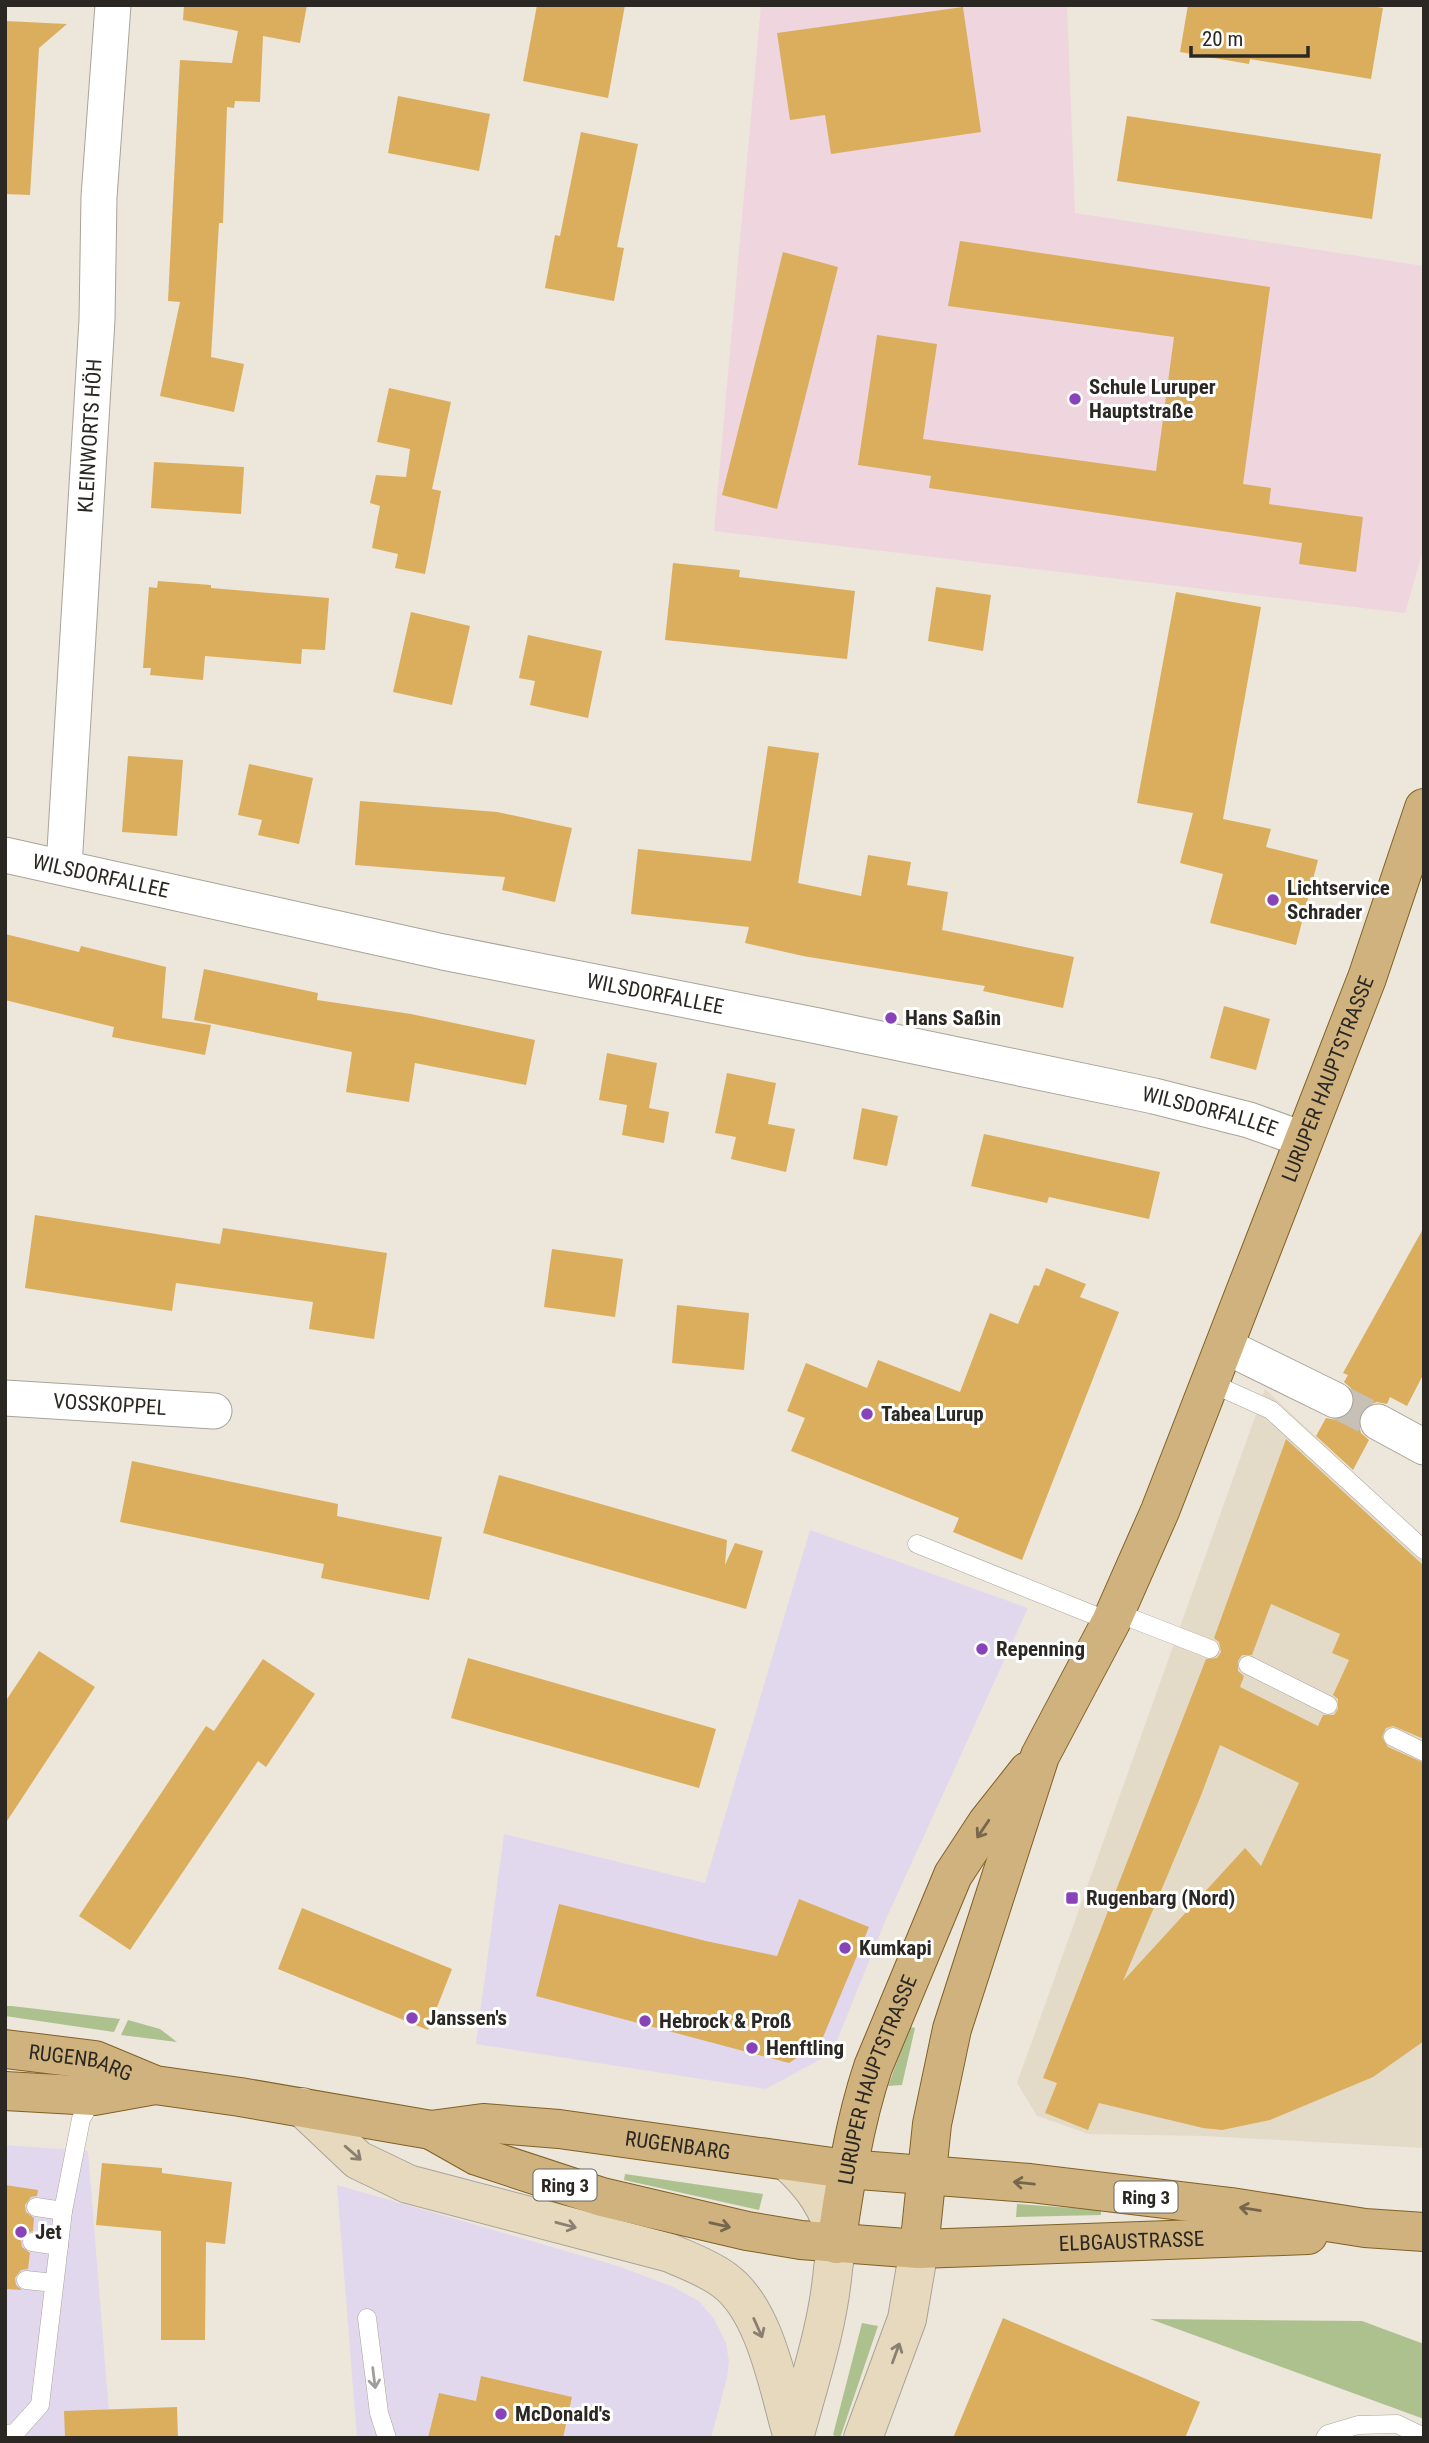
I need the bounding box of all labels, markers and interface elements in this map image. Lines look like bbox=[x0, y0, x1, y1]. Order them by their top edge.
scale bar bbox=[1191, 14, 1308, 58]
text: 20 m bbox=[1202, 27, 1243, 51]
street label: KLEINWORTS HÖH bbox=[73, 358, 107, 514]
place label: Schule Luruper Hauptstraße bbox=[1089, 375, 1216, 423]
marker: Schule Luruper Hauptstraße bbox=[1067, 391, 1083, 407]
street label: WILSDORFALLEE bbox=[30, 849, 171, 903]
place label: Lichtservice Schrader bbox=[1287, 876, 1390, 924]
marker: Lichtservice Schrader bbox=[1265, 892, 1281, 908]
street label: WILSDORFALLEE bbox=[585, 969, 726, 1019]
street label: LURUPER HAUPTSTRASSE bbox=[1277, 973, 1379, 1185]
place label: Hans Saßin bbox=[905, 1006, 1001, 1030]
marker: Hans Saßin bbox=[883, 1010, 899, 1026]
street label: WILSDORFALLEE bbox=[1140, 1082, 1281, 1141]
street label: VOSSKOPPEL bbox=[52, 1389, 167, 1420]
place label: Tabea Lurup bbox=[881, 1402, 984, 1426]
marker: Tabea Lurup bbox=[859, 1406, 875, 1422]
place label: Repenning bbox=[996, 1637, 1085, 1661]
marker: Repenning bbox=[974, 1641, 990, 1657]
one-way arrow bbox=[976, 1819, 990, 1838]
place label: Rugenbarg (Nord) bbox=[1086, 1886, 1235, 1910]
marker: Rugenbarg (Nord) bbox=[1064, 1890, 1080, 1906]
place label: Kumkapi bbox=[859, 1936, 932, 1960]
marker: Kumkapi bbox=[837, 1940, 853, 1956]
street label: LURUPER HAUPTSTRASSE bbox=[834, 1972, 922, 2186]
place label: Janssen's bbox=[426, 2006, 507, 2030]
place label: Hebrock & Proß bbox=[659, 2009, 792, 2033]
marker: Janssen's bbox=[404, 2010, 420, 2026]
marker: Hebrock & Proß bbox=[637, 2013, 653, 2029]
place label: Henftling bbox=[766, 2036, 844, 2060]
street label: RUGENBARG bbox=[27, 2040, 136, 2086]
marker: Henftling bbox=[744, 2040, 760, 2056]
street label: RUGENBARG bbox=[624, 2126, 732, 2165]
one-way arrow bbox=[343, 2145, 361, 2161]
road number: Ring 3 bbox=[534, 2170, 596, 2200]
one-way arrow bbox=[1013, 2176, 1035, 2189]
road number: Ring 3 bbox=[1114, 2182, 1178, 2212]
one-way arrow bbox=[1239, 2203, 1261, 2216]
one-way arrow bbox=[555, 2219, 577, 2232]
one-way arrow bbox=[708, 2219, 731, 2232]
place label: Jet bbox=[35, 2220, 62, 2244]
marker: Jet bbox=[13, 2224, 29, 2240]
street label: ELBGAUSTRASSE bbox=[1058, 2227, 1205, 2256]
one-way arrow bbox=[752, 2317, 765, 2338]
one-way arrow bbox=[891, 2343, 903, 2365]
one-way arrow bbox=[367, 2367, 380, 2389]
place label: McDonald's bbox=[515, 2402, 611, 2426]
marker: McDonald's bbox=[493, 2406, 509, 2422]

